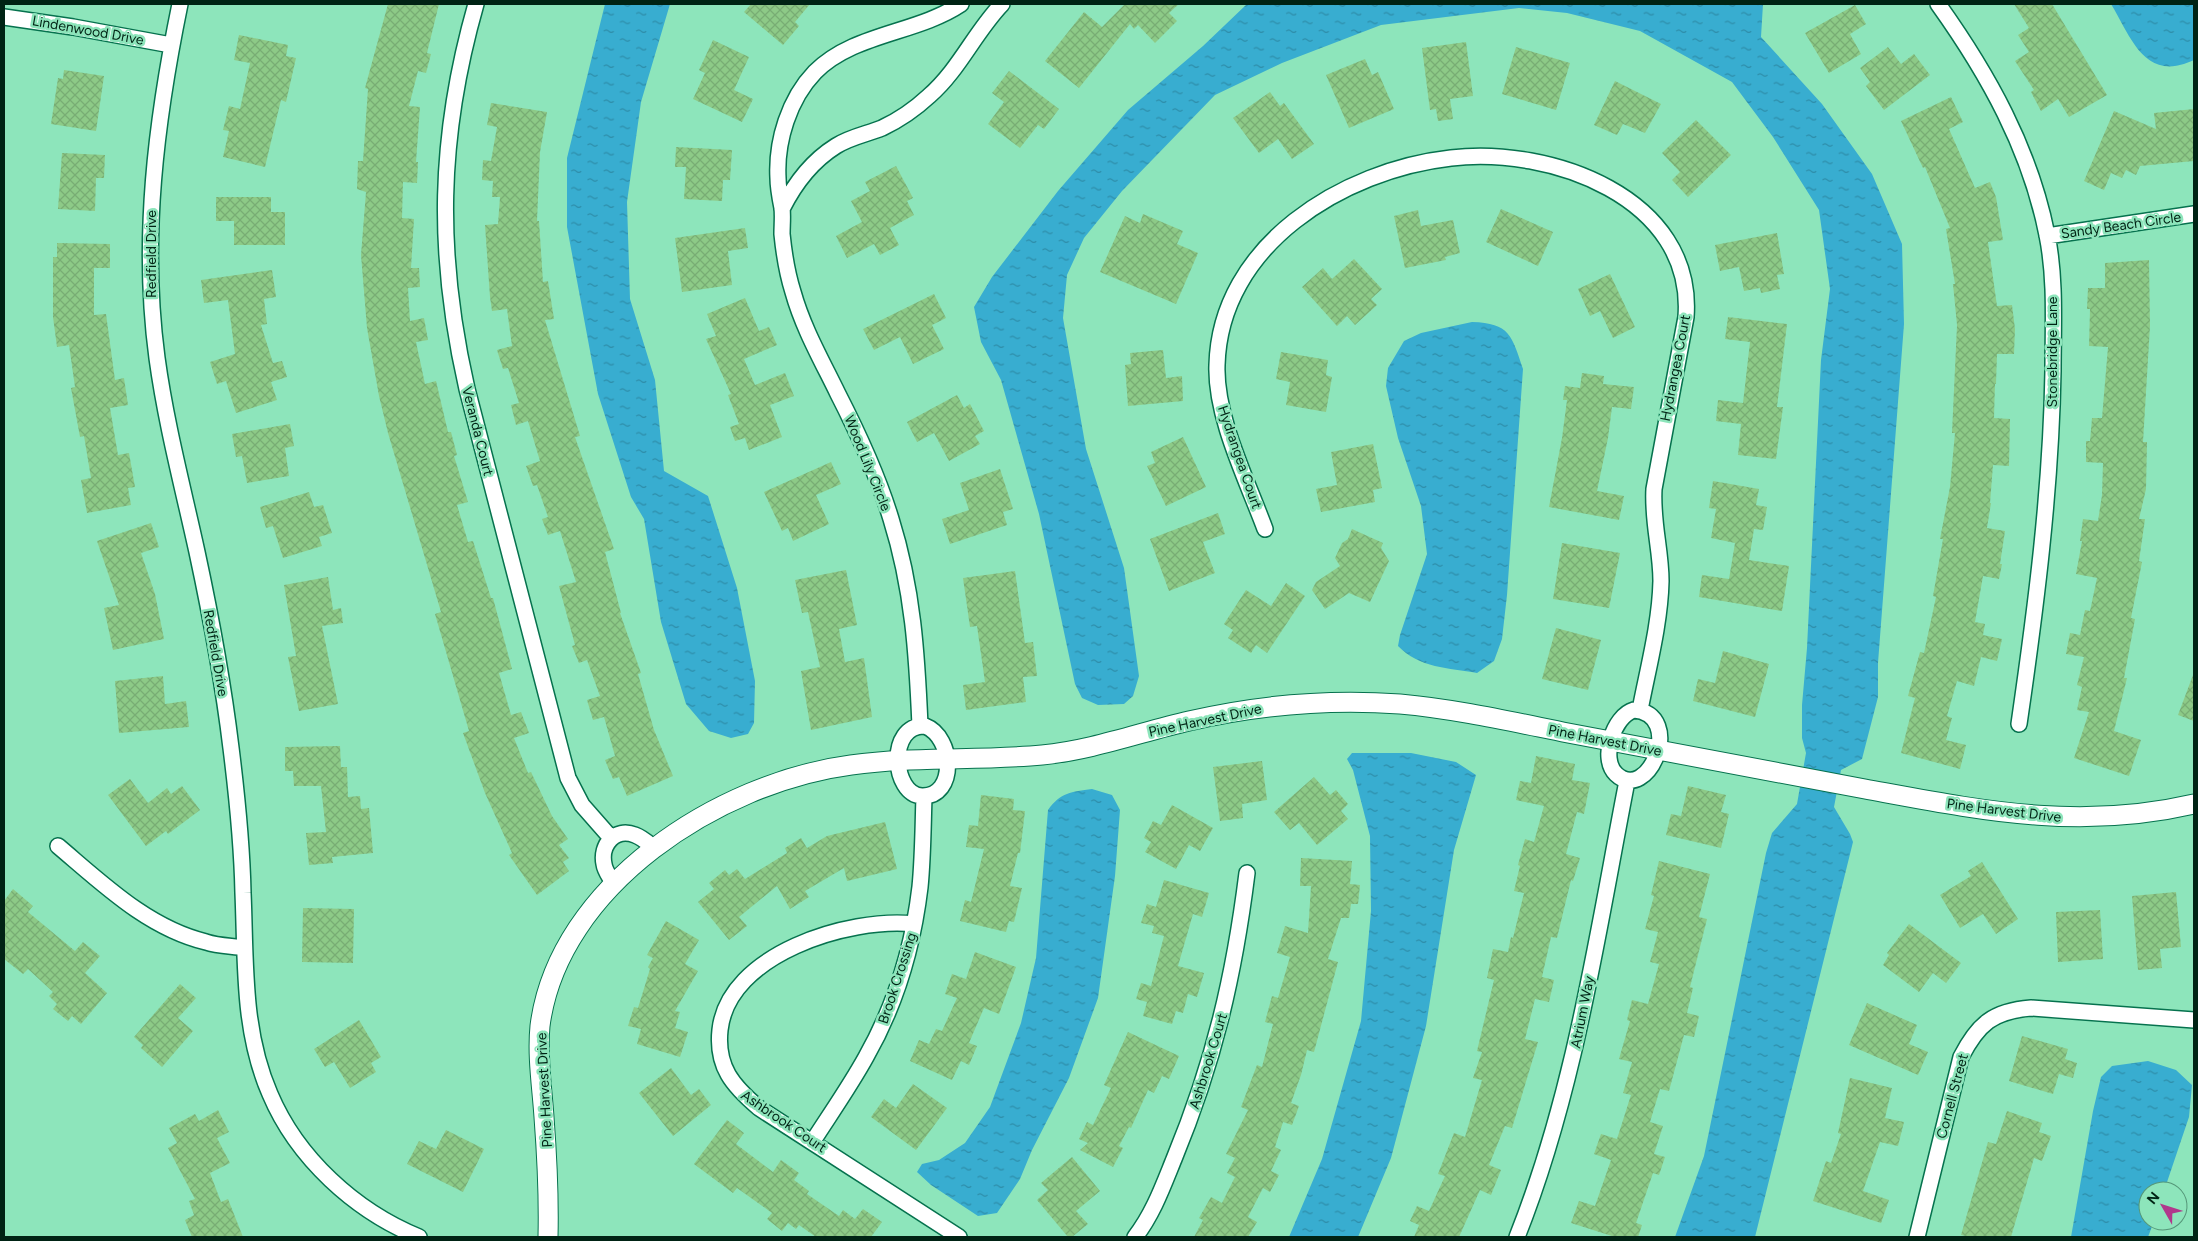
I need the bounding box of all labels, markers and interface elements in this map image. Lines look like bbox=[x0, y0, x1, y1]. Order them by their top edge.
street label: Lindenwood Drive bbox=[31, 12, 145, 49]
street label: Sandy Beach Circle bbox=[2060, 209, 2183, 242]
street label: Redfield Drive bbox=[143, 210, 160, 298]
street label: Stonebridge Lane bbox=[2044, 296, 2061, 408]
street label: Hydrangea Court bbox=[1657, 313, 1694, 423]
street label: Veranda Court bbox=[458, 385, 497, 477]
street label: Hydrangea Court bbox=[1214, 403, 1265, 511]
street label: Wood Lily Circle bbox=[841, 413, 895, 514]
street label: Redfield Drive bbox=[200, 608, 232, 698]
street label: Pine Harvest Drive bbox=[1147, 700, 1263, 741]
street label: Pine Harvest Drive bbox=[1547, 721, 1663, 760]
street label: Pine Harvest Drive bbox=[1946, 795, 2062, 826]
street label: Brook Crossing bbox=[875, 930, 920, 1026]
street label: Atrium Way bbox=[1567, 974, 1598, 1050]
street label: Ashbrook Court bbox=[1186, 1011, 1231, 1111]
street label: Pine Harvest Drive bbox=[533, 1032, 556, 1148]
street label: Cornell Street bbox=[1933, 1052, 1972, 1140]
street label: Ashbrook Court bbox=[738, 1087, 830, 1156]
north arrow bbox=[2138, 1181, 2188, 1231]
text: N bbox=[2143, 1189, 2163, 1208]

